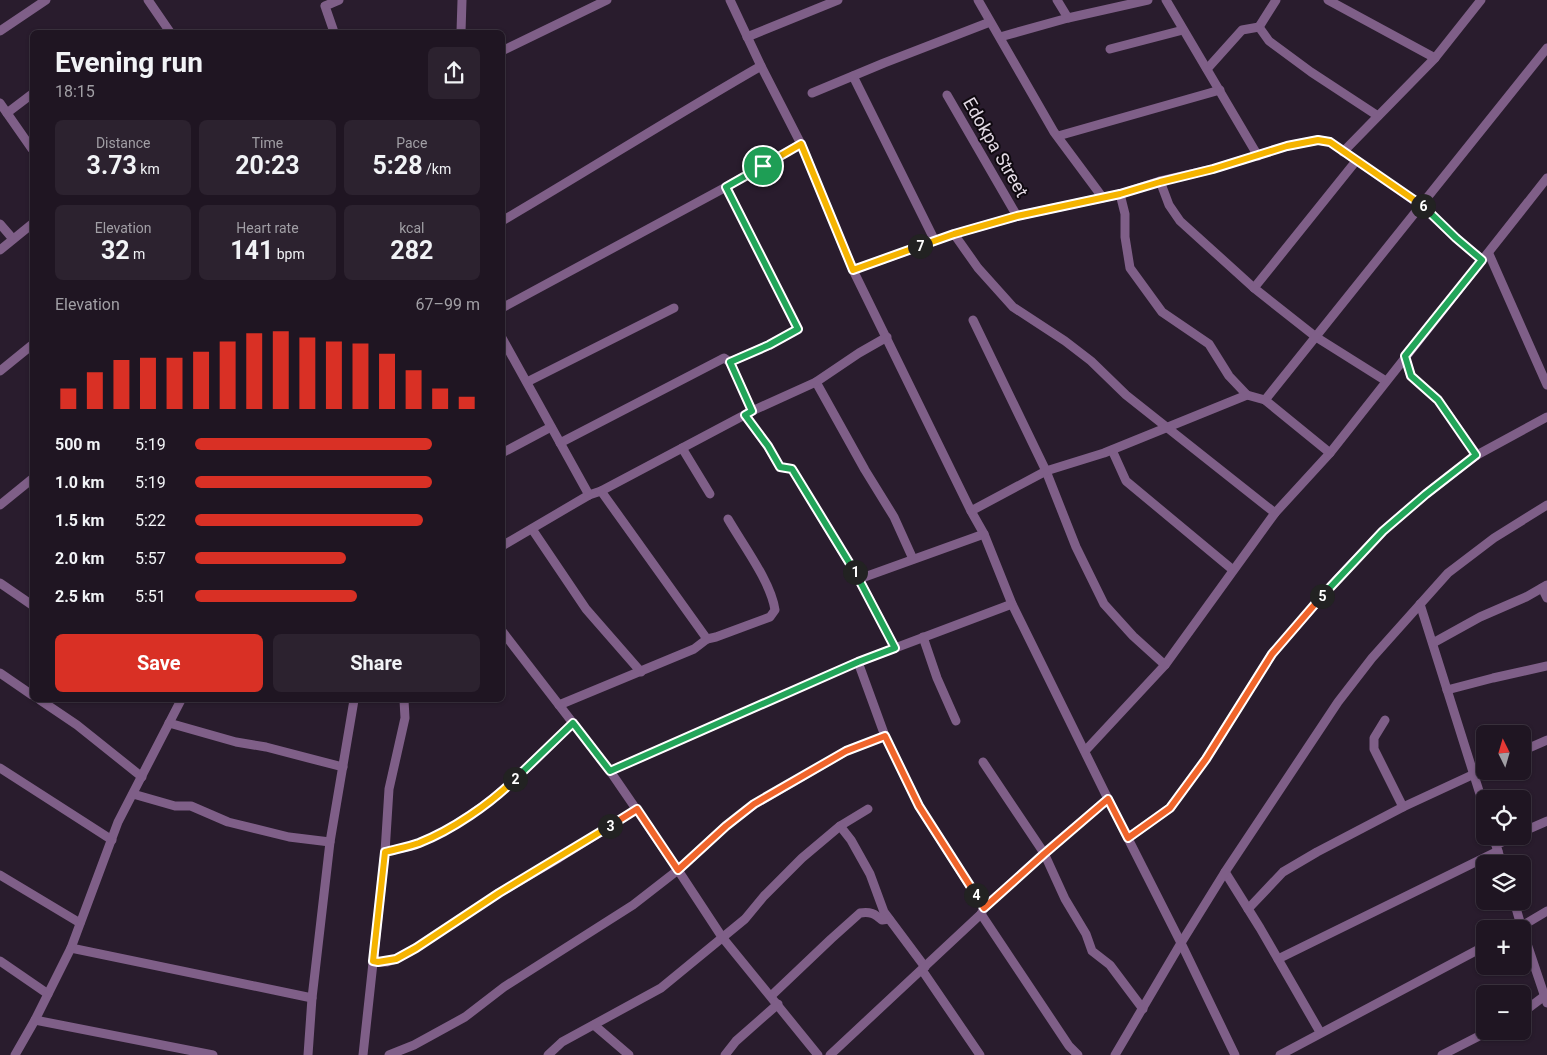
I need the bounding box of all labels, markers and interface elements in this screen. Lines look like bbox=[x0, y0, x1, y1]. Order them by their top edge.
text: Evening run bbox=[55, 46, 203, 79]
button: share bbox=[428, 47, 480, 99]
text: 18:15 bbox=[55, 82, 95, 101]
street label: Edokpa Street bbox=[959, 93, 1033, 201]
text: Distance bbox=[96, 135, 150, 151]
text: Time bbox=[252, 135, 283, 151]
text: Pace bbox=[396, 135, 427, 151]
pin bbox=[742, 145, 784, 187]
text: 3.73 bbox=[87, 151, 137, 180]
text: 20:23 bbox=[235, 151, 300, 180]
text: 5:28 bbox=[372, 151, 423, 180]
icon: arrive bbox=[749, 152, 777, 180]
text: km bbox=[137, 161, 160, 177]
text: /km bbox=[423, 161, 451, 177]
pin: 6 bbox=[1410, 194, 1436, 218]
text: 6 bbox=[1419, 198, 1428, 214]
text: Elevation bbox=[95, 220, 152, 236]
text: Heart rate bbox=[236, 220, 299, 236]
text: kcal bbox=[399, 220, 424, 236]
pin: 7 bbox=[908, 234, 932, 258]
text: 32 bbox=[101, 236, 130, 265]
text: 141 bbox=[230, 236, 273, 265]
text: 282 bbox=[390, 236, 433, 265]
text: 7 bbox=[916, 238, 925, 254]
text: m bbox=[130, 246, 145, 262]
text: bpm bbox=[273, 246, 305, 262]
text: Elevation bbox=[55, 295, 120, 314]
text: 67–99 m bbox=[416, 295, 480, 314]
text: 500 m bbox=[55, 435, 100, 454]
text: 5:19 bbox=[135, 435, 166, 454]
text: 1.0 km bbox=[55, 473, 104, 492]
text: 5:19 bbox=[135, 473, 166, 492]
text: 1.5 km bbox=[55, 511, 104, 530]
text: 5:22 bbox=[135, 511, 166, 530]
text: 2.0 km bbox=[55, 549, 104, 568]
text: 5:57 bbox=[135, 549, 166, 568]
pin: 1 bbox=[842, 560, 868, 584]
text: 1 bbox=[851, 564, 860, 580]
pin: 5 bbox=[1310, 584, 1334, 608]
text: 2.5 km bbox=[55, 587, 104, 606]
text: 5:51 bbox=[135, 587, 166, 606]
text: 5 bbox=[1318, 588, 1327, 604]
button: Save bbox=[55, 634, 263, 692]
button: Share bbox=[273, 634, 480, 692]
north arrow bbox=[1476, 725, 1531, 780]
map controls bbox=[1476, 725, 1531, 1040]
pin: 2 bbox=[502, 766, 528, 792]
text: 2 bbox=[511, 771, 520, 787]
button: locate bbox=[1476, 790, 1531, 845]
pin: 3 bbox=[598, 814, 622, 838]
text: 3 bbox=[606, 818, 615, 834]
button: layers bbox=[1476, 855, 1531, 910]
pin: 4 bbox=[964, 882, 988, 908]
text: 4 bbox=[972, 887, 981, 903]
button: + bbox=[1476, 920, 1531, 975]
button: − bbox=[1476, 985, 1531, 1040]

